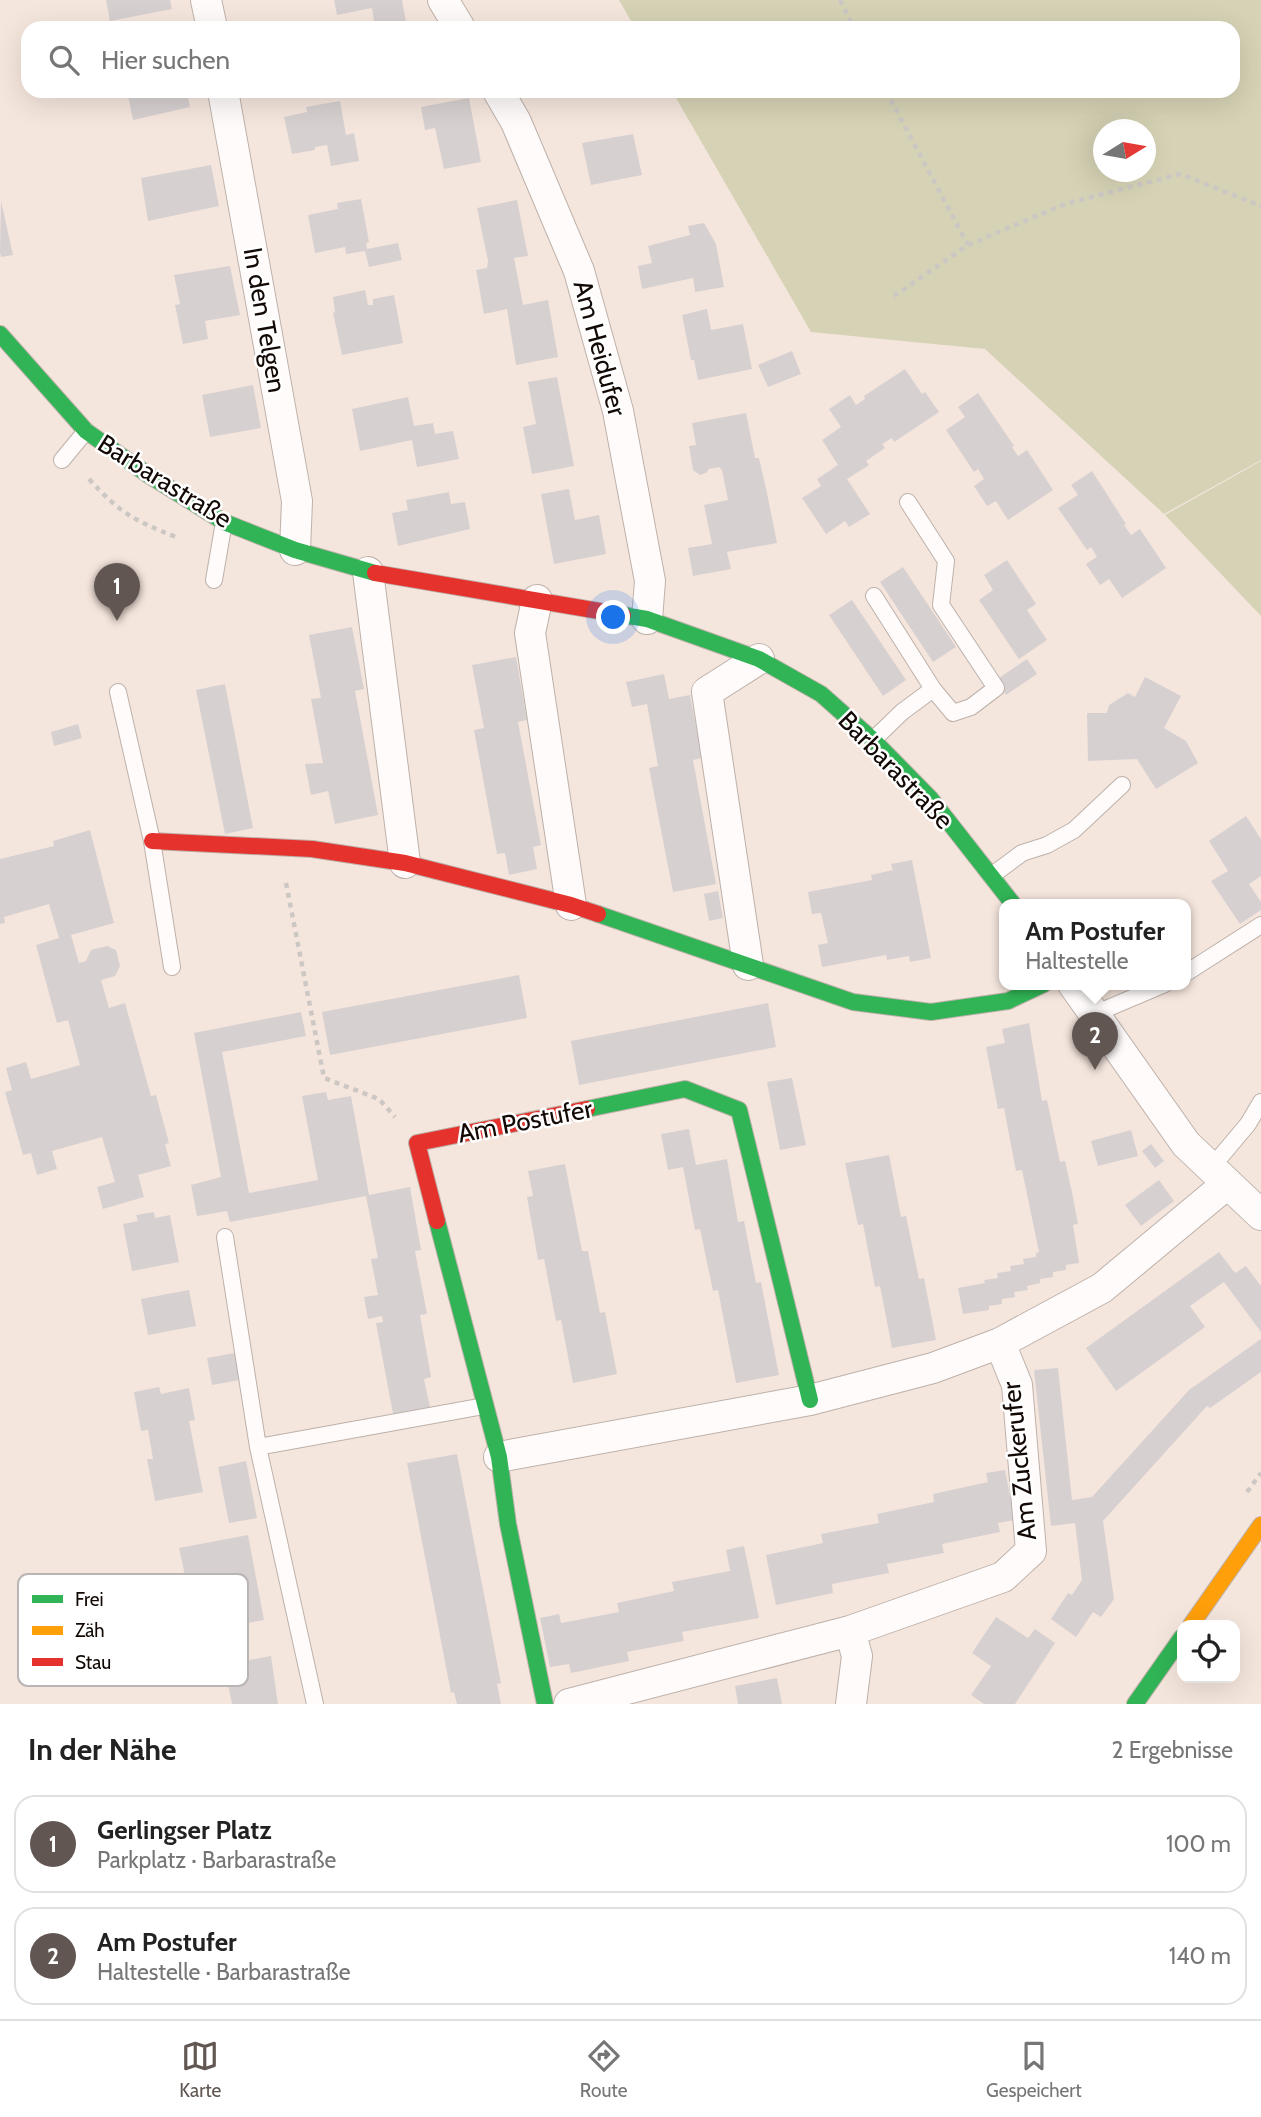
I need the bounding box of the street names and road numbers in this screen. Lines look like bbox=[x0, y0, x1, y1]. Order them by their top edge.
street label: In den Telgen bbox=[236, 245, 294, 395]
street label: Am Heidufer bbox=[567, 277, 634, 420]
street label: Barbarastraße bbox=[92, 427, 238, 535]
street label: Barbarastraße bbox=[832, 704, 960, 836]
street label: Am Postufer bbox=[455, 1092, 596, 1150]
street label: Am Zuckerufer bbox=[995, 1379, 1043, 1542]

